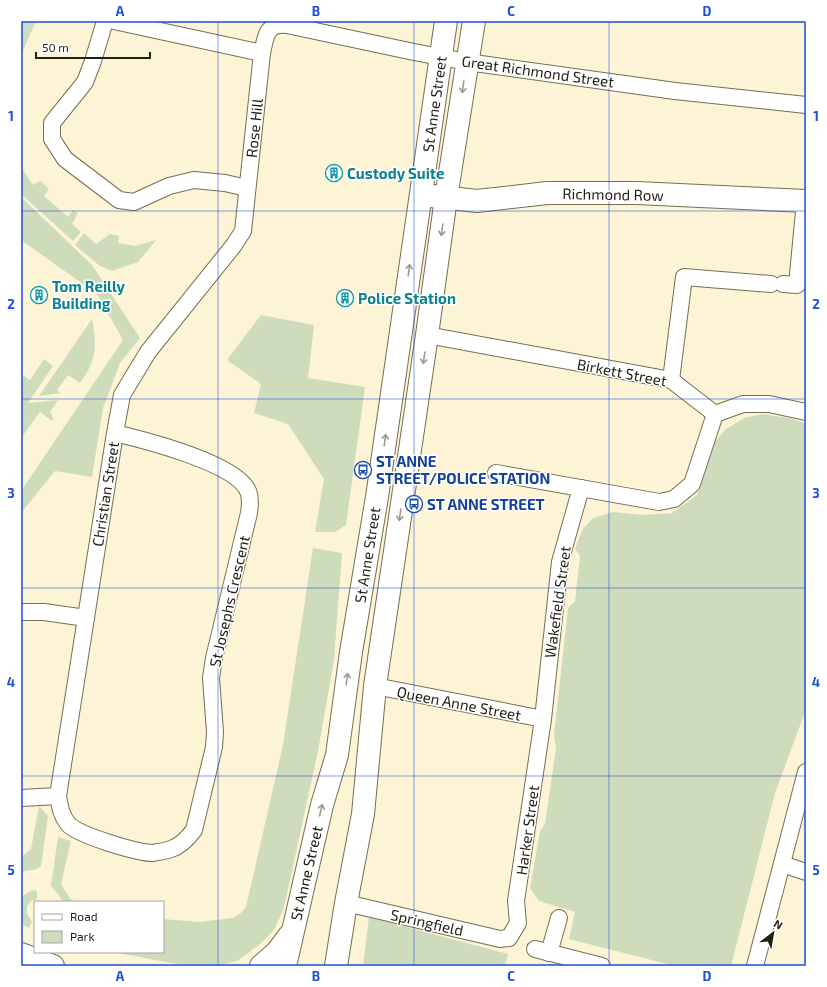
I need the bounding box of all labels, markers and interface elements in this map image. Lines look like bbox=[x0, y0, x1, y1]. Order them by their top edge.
text: A bbox=[116, 3, 125, 19]
text: B bbox=[312, 3, 320, 19]
text: C bbox=[507, 3, 515, 19]
text: D bbox=[703, 3, 712, 19]
scale bar bbox=[36, 34, 150, 60]
text: 50 m bbox=[42, 40, 69, 54]
street label: Great Richmond Street bbox=[461, 51, 616, 91]
street label: St Anne Street bbox=[418, 55, 450, 153]
one-way arrow bbox=[459, 80, 467, 93]
street label: Rose Hill bbox=[242, 97, 266, 158]
text: 1 bbox=[8, 108, 14, 124]
text: 1 bbox=[813, 108, 819, 124]
building icon: Custody Suite bbox=[324, 163, 344, 183]
place label: Custody Suite bbox=[347, 164, 444, 183]
street label: Richmond Row bbox=[562, 184, 664, 204]
one-way arrow bbox=[438, 223, 446, 236]
one-way arrow bbox=[405, 263, 413, 276]
place label: Tom Reilly Building bbox=[52, 277, 126, 312]
building icon: Tom Reilly Building bbox=[29, 285, 49, 305]
building icon: Police Station bbox=[335, 288, 355, 308]
place label: Police Station bbox=[358, 289, 456, 307]
text: 2 bbox=[7, 296, 15, 312]
text: 2 bbox=[812, 296, 820, 312]
one-way arrow bbox=[420, 351, 428, 364]
street label: Birkett Street bbox=[576, 354, 669, 390]
one-way arrow bbox=[381, 434, 389, 447]
street label: Christian Street bbox=[88, 440, 122, 548]
place label: ST ANNE STREET/POLICE STATION bbox=[376, 452, 550, 487]
bus stop icon: ST ANNE STREET/POLICE STATION bbox=[353, 460, 373, 480]
text: 3 bbox=[7, 485, 15, 501]
text: 3 bbox=[812, 485, 820, 501]
bus stop icon: ST ANNE STREET bbox=[404, 494, 424, 514]
place label: ST ANNE STREET bbox=[427, 495, 545, 513]
street label: St Anne Street bbox=[351, 505, 384, 604]
one-way arrow bbox=[396, 508, 404, 521]
street label: St Josephs Crescent bbox=[205, 533, 253, 669]
street label: Wakefield Street bbox=[540, 545, 574, 659]
one-way arrow bbox=[344, 673, 351, 686]
text: 4 bbox=[7, 674, 15, 690]
text: 4 bbox=[812, 674, 820, 690]
street label: Queen Anne Street bbox=[395, 682, 523, 725]
street label: Harker Street bbox=[512, 784, 542, 876]
one-way arrow bbox=[318, 804, 325, 817]
street label: St Anne Street bbox=[286, 824, 326, 922]
text: 5 bbox=[7, 862, 15, 878]
text: 5 bbox=[812, 862, 820, 878]
legend bbox=[34, 901, 164, 953]
street label: Springfield bbox=[389, 905, 465, 939]
text: Road bbox=[70, 909, 98, 923]
north arrow bbox=[753, 913, 793, 953]
text: N bbox=[772, 916, 785, 932]
text: Park bbox=[70, 929, 95, 943]
text: A bbox=[116, 968, 125, 984]
text: B bbox=[312, 968, 320, 984]
text: C bbox=[507, 968, 515, 984]
text: D bbox=[703, 968, 712, 984]

